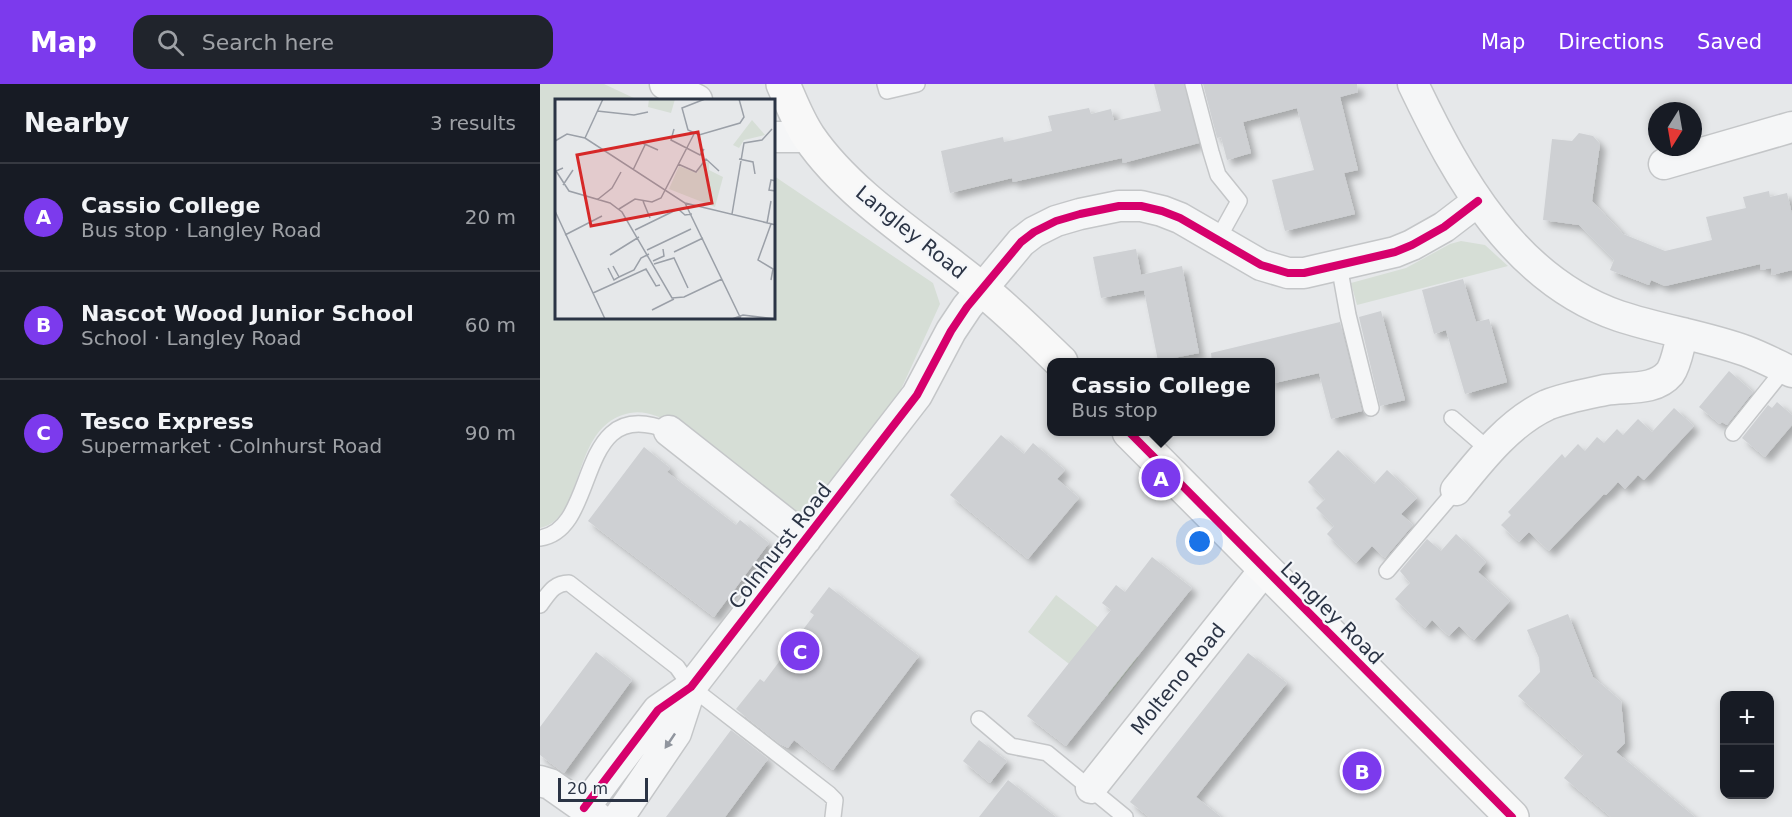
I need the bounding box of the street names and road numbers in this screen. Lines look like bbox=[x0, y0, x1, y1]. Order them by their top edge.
street label: Langley Road bbox=[851, 180, 971, 284]
street label: Colnhurst Road bbox=[724, 478, 836, 614]
street label: Langley Road bbox=[1276, 557, 1388, 669]
street label: Molteno Road bbox=[1126, 618, 1230, 740]

